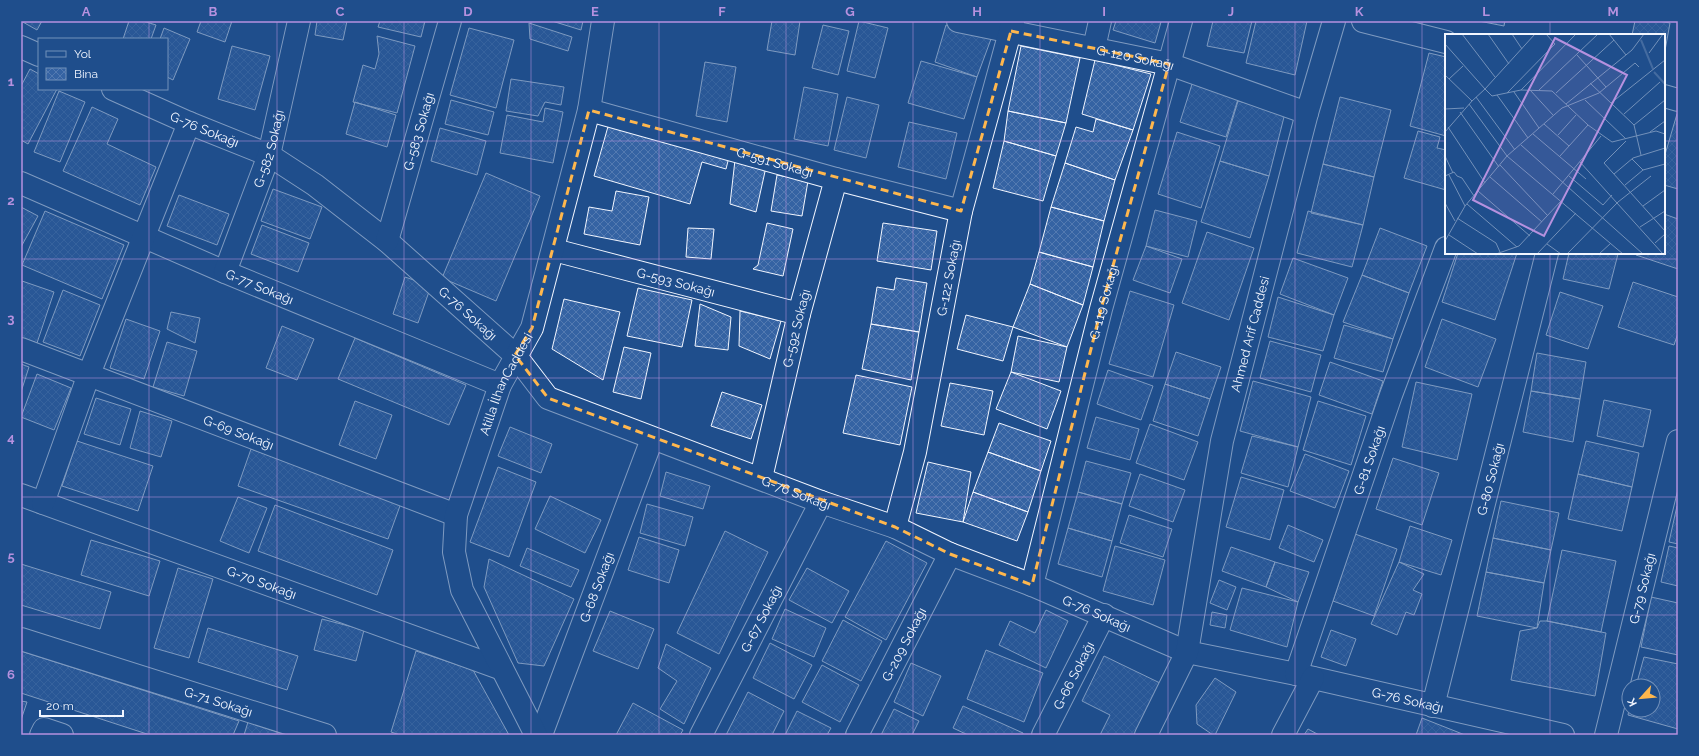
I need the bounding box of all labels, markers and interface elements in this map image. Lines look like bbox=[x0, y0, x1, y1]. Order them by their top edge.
text: A bbox=[82, 4, 91, 19]
text: B bbox=[209, 4, 218, 19]
text: C bbox=[336, 4, 345, 19]
text: D bbox=[463, 4, 473, 19]
text: E bbox=[591, 4, 599, 19]
text: F bbox=[718, 4, 726, 19]
text: G bbox=[845, 4, 855, 19]
text: H bbox=[972, 4, 982, 19]
text: I bbox=[1102, 4, 1106, 19]
text: J bbox=[1228, 4, 1234, 19]
text: K bbox=[1355, 4, 1364, 19]
text: L bbox=[1482, 4, 1490, 19]
text: M bbox=[1607, 4, 1619, 19]
inset map bbox=[1445, 34, 1665, 254]
legend bbox=[38, 38, 168, 90]
street label: G-120 Sokağı bbox=[1095, 42, 1176, 73]
text: Yol bbox=[74, 47, 92, 61]
text: Bina bbox=[74, 67, 98, 81]
text: 1 bbox=[8, 74, 15, 89]
street label: G-583 Sokağı bbox=[401, 91, 437, 172]
street label: G-582 Sokağı bbox=[250, 108, 287, 190]
street label: G-76 Sokağı bbox=[168, 109, 241, 150]
street label: G-591 Sokağı bbox=[735, 145, 815, 180]
text: 2 bbox=[7, 193, 15, 208]
street label: G-122 Sokağı bbox=[934, 238, 963, 317]
street label: G-119 Sokağı bbox=[1087, 263, 1121, 341]
street label: G-593 Sokağı bbox=[635, 265, 717, 300]
street label: G-77 Sokağı bbox=[223, 266, 296, 307]
street label: Ahmed Arif Caddesi bbox=[1228, 274, 1272, 394]
street label: G-76 Sokağı bbox=[435, 284, 500, 343]
street label: G-592 Sokağı bbox=[780, 287, 814, 369]
text: 3 bbox=[7, 311, 15, 326]
street label: Atilla İlhanCaddesi bbox=[477, 330, 536, 437]
street label: G-69 Sokağı bbox=[201, 412, 276, 453]
street label: G-81 Sokağı bbox=[1351, 424, 1388, 497]
text: 4 bbox=[7, 430, 15, 445]
street label: G-80 Sokağı bbox=[1474, 441, 1507, 517]
street label: G-76 Sokağı bbox=[759, 473, 833, 513]
text: 5 bbox=[7, 549, 15, 564]
street label: G-68 Sokağı bbox=[577, 550, 617, 625]
street label: G-79 Sokağı bbox=[1626, 551, 1658, 626]
street label: G-70 Sokağı bbox=[225, 563, 298, 602]
street label: G-67 Sokağı bbox=[738, 583, 785, 655]
street label: G-76 Sokağı bbox=[1060, 592, 1133, 635]
street label: G-209 Sokağı bbox=[879, 605, 929, 684]
street label: G-66 Sokağı bbox=[1050, 639, 1097, 712]
text: 6 bbox=[7, 667, 15, 682]
north arrow bbox=[1621, 678, 1661, 718]
street label: G-71 Sokağı bbox=[182, 684, 254, 720]
street label: G-76 Sokağı bbox=[1370, 685, 1445, 715]
scale bar bbox=[40, 692, 123, 718]
text: K bbox=[1625, 696, 1640, 709]
text: 20 m bbox=[46, 699, 74, 713]

